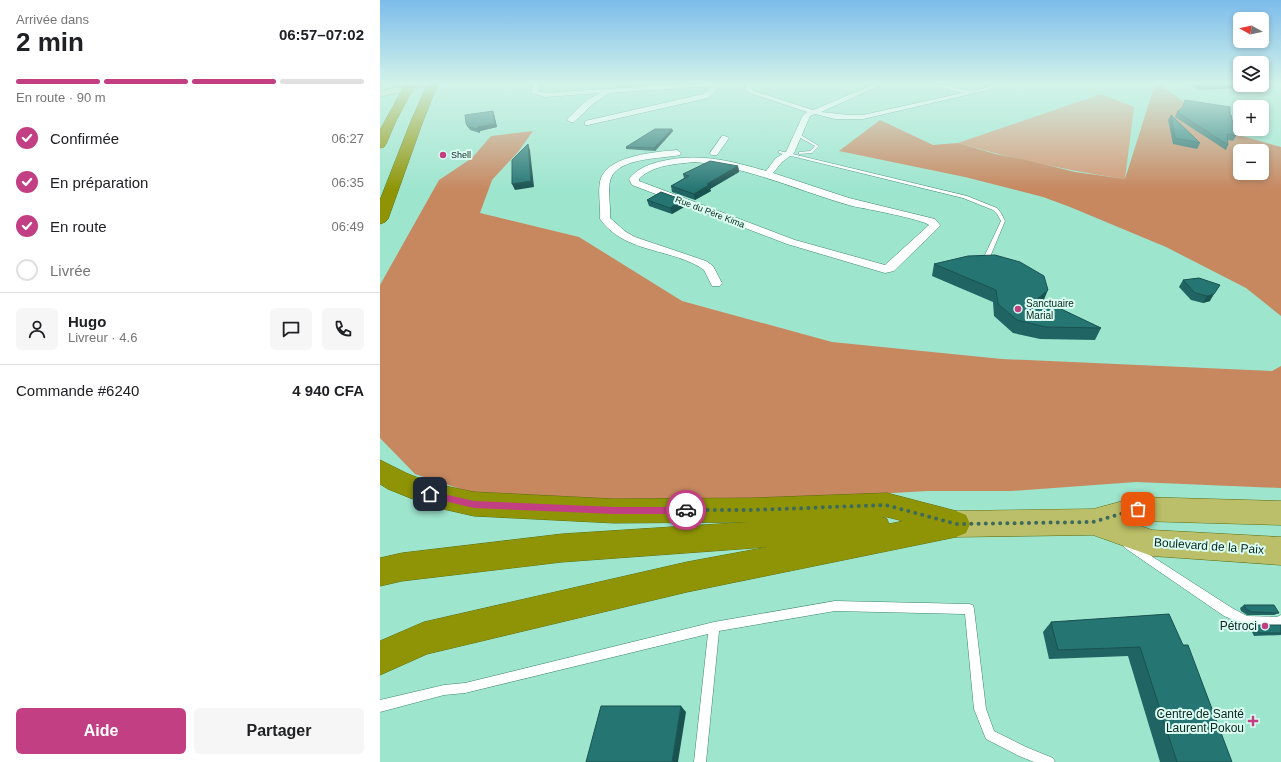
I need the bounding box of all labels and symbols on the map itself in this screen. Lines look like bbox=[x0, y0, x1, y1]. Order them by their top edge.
north arrow bbox=[1233, 12, 1269, 48]
marker: Shell bbox=[438, 150, 448, 160]
place label: Shell bbox=[451, 150, 471, 160]
street label: Rue du Père Kima bbox=[674, 194, 746, 230]
place label: Sanctuaire Marial bbox=[1026, 298, 1074, 321]
marker: Sanctuaire Marial bbox=[1013, 304, 1023, 314]
pin bbox=[413, 477, 447, 511]
courier bbox=[666, 490, 706, 530]
pin bbox=[1121, 492, 1155, 526]
street label: Boulevard de la Paix bbox=[1154, 535, 1264, 557]
place label: Pétroci bbox=[1220, 619, 1257, 633]
marker: Pétroci bbox=[1260, 621, 1270, 631]
place label: Centre de Santé Laurent Pokou bbox=[1157, 707, 1244, 735]
marker: Centre de Santé Laurent Pokou bbox=[1247, 715, 1259, 727]

